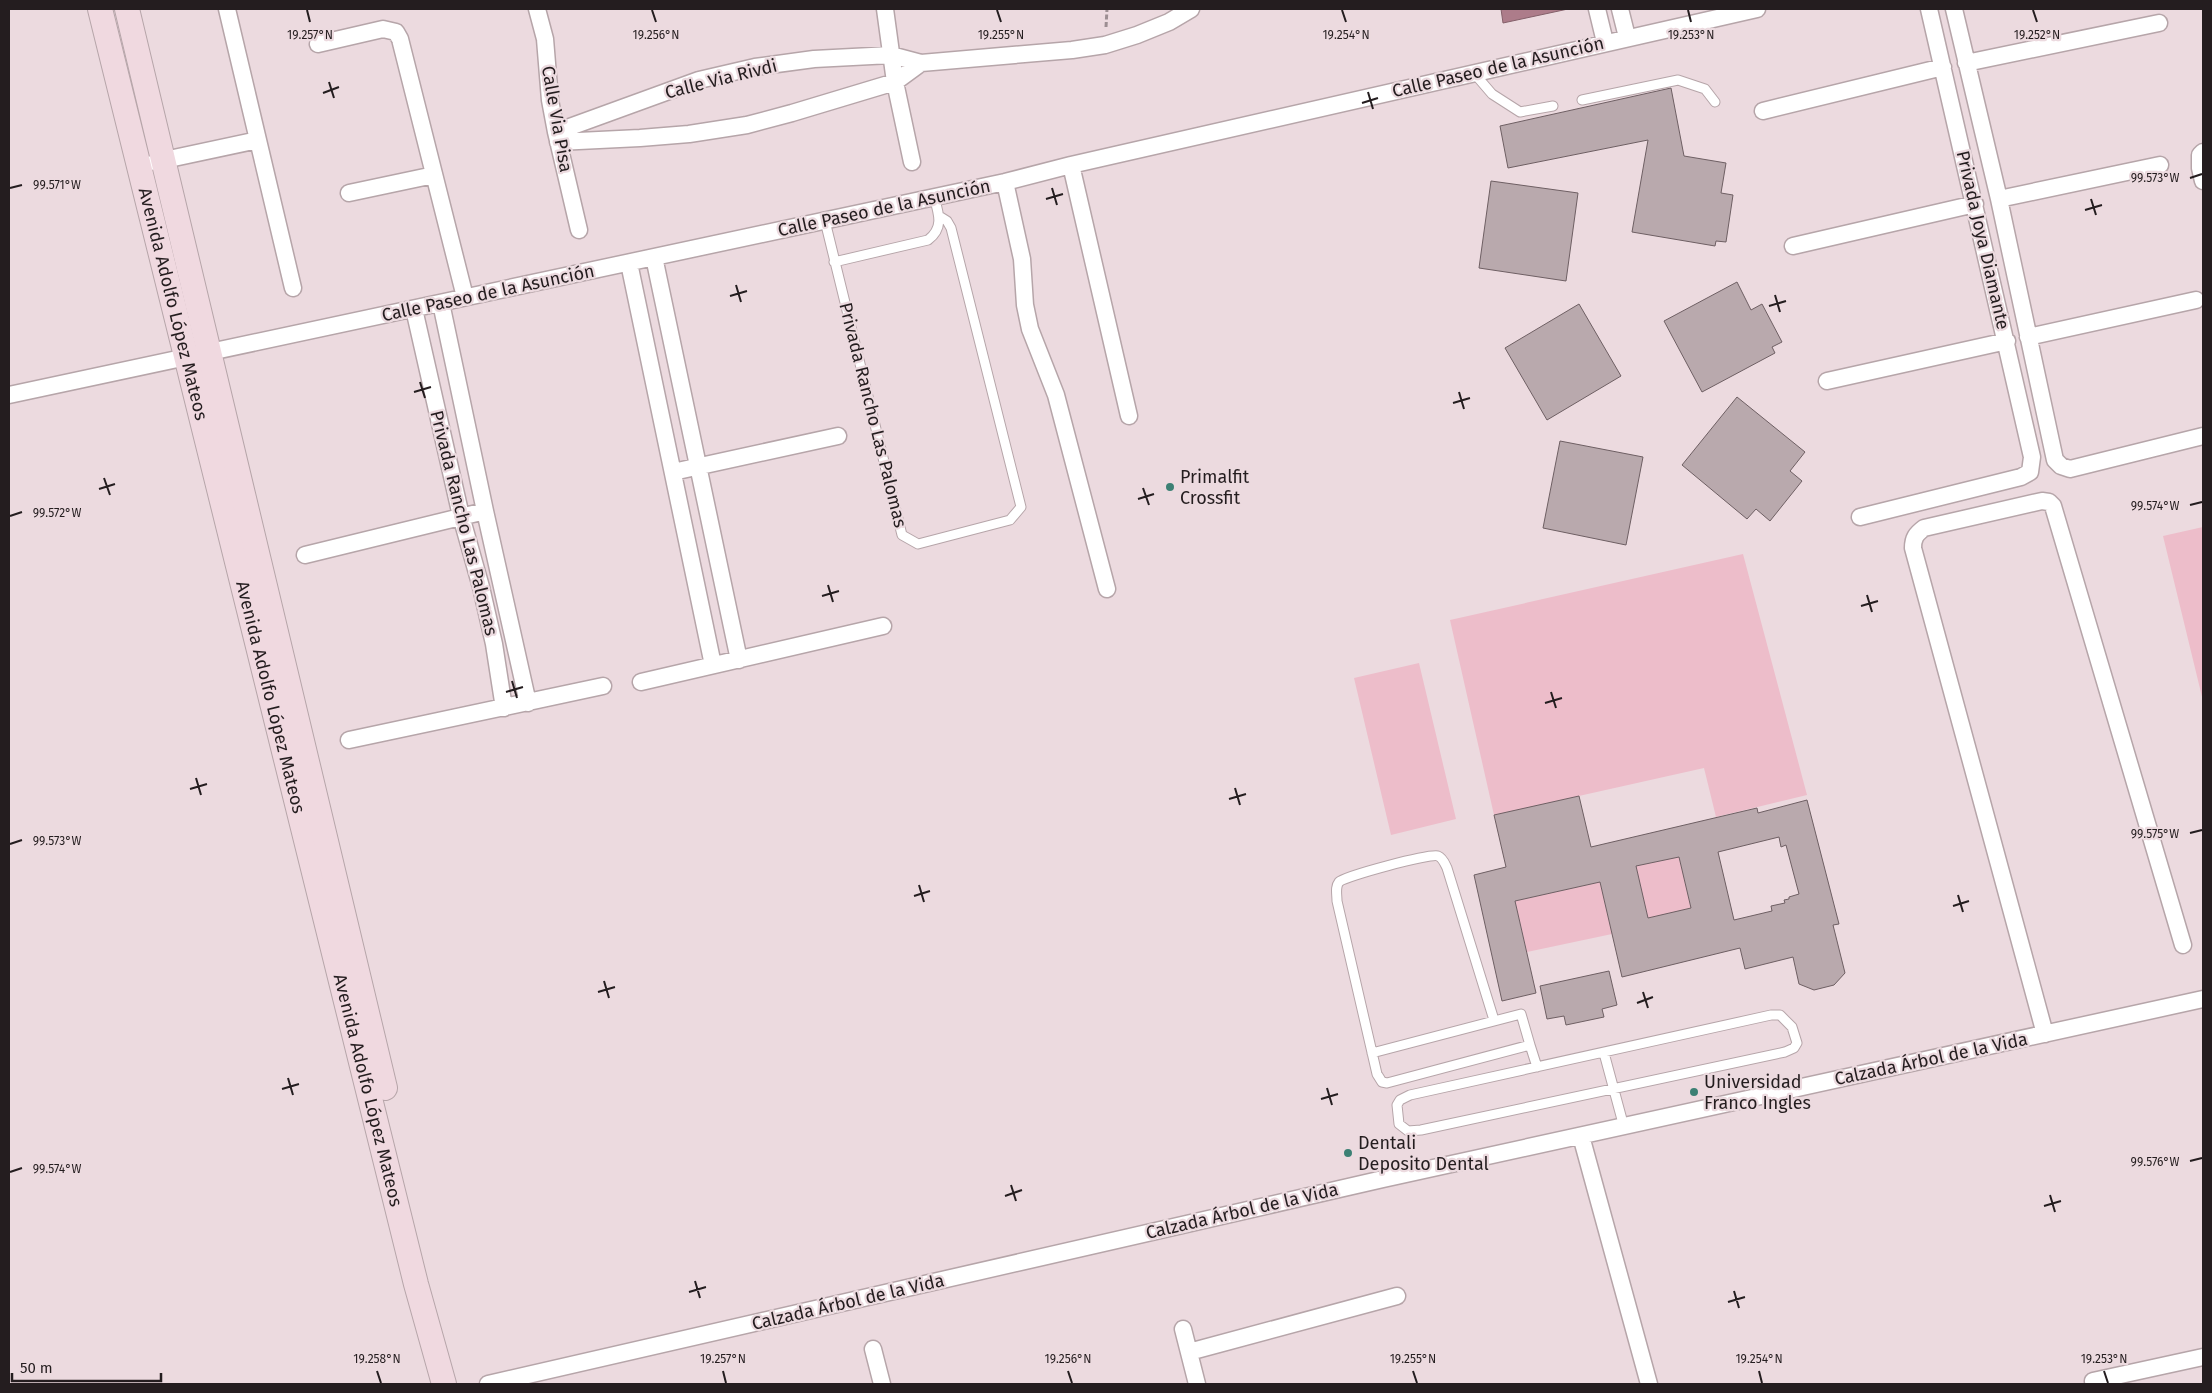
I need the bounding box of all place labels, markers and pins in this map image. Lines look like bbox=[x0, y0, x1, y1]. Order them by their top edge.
place label: Primalfit Crossfit bbox=[1180, 466, 1250, 509]
marker: Primalfit Crossfit bbox=[1164, 481, 1176, 493]
place label: Universidad Franco Ingles bbox=[1704, 1071, 1811, 1114]
marker: Universidad Franco Ingles bbox=[1688, 1086, 1700, 1098]
place label: Dentali Deposito Dental bbox=[1358, 1132, 1489, 1175]
marker: Dentali Deposito Dental bbox=[1342, 1147, 1354, 1159]

